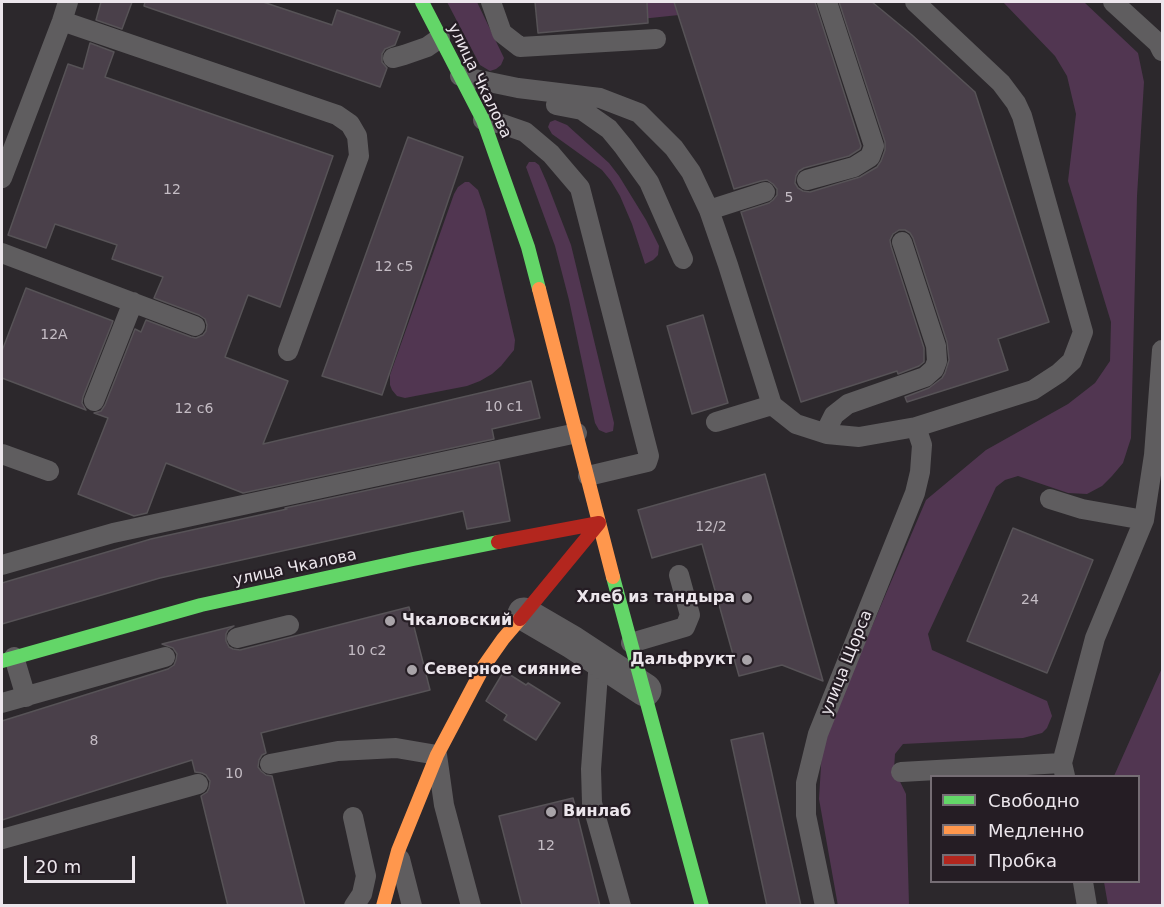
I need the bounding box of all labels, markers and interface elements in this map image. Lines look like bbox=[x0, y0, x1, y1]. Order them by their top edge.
street label: улица Чкалова bbox=[443, 20, 515, 142]
house number: 12 bbox=[163, 182, 181, 198]
house number: 5 bbox=[785, 190, 793, 206]
house number: 12 с5 bbox=[375, 259, 413, 275]
house number: 12А bbox=[40, 327, 68, 343]
house number: 10 с1 bbox=[485, 399, 523, 415]
house number: 12 с6 bbox=[175, 401, 213, 417]
house number: 12/2 bbox=[695, 519, 727, 535]
street label: улица Чкалова bbox=[232, 546, 358, 590]
place label: Хлеб из тандыра bbox=[577, 588, 735, 608]
marker: Хлеб из тандыра bbox=[740, 591, 754, 605]
house number: 24 bbox=[1021, 592, 1039, 608]
street label: улица Щорса bbox=[817, 608, 877, 718]
place label: Чкаловский bbox=[402, 611, 512, 631]
marker: Чкаловский bbox=[383, 614, 397, 628]
house number: 10 с2 bbox=[348, 643, 386, 659]
place label: Дальфрукт bbox=[630, 650, 735, 670]
marker: Дальфрукт bbox=[740, 653, 754, 667]
place label: Северное сияние bbox=[424, 660, 582, 680]
marker: Северное сияние bbox=[405, 663, 419, 677]
house number: 8 bbox=[90, 733, 98, 749]
house number: 10 bbox=[225, 766, 243, 782]
legend bbox=[930, 775, 1140, 883]
text: Свободно bbox=[988, 790, 1080, 811]
place label: Винлаб bbox=[563, 802, 631, 822]
marker: Винлаб bbox=[544, 805, 558, 819]
text: Медленно bbox=[988, 820, 1084, 841]
house number: 12 bbox=[537, 838, 555, 854]
scale bar bbox=[27, 844, 138, 882]
text: Пробка bbox=[988, 850, 1057, 871]
text: 20 m bbox=[35, 856, 81, 877]

